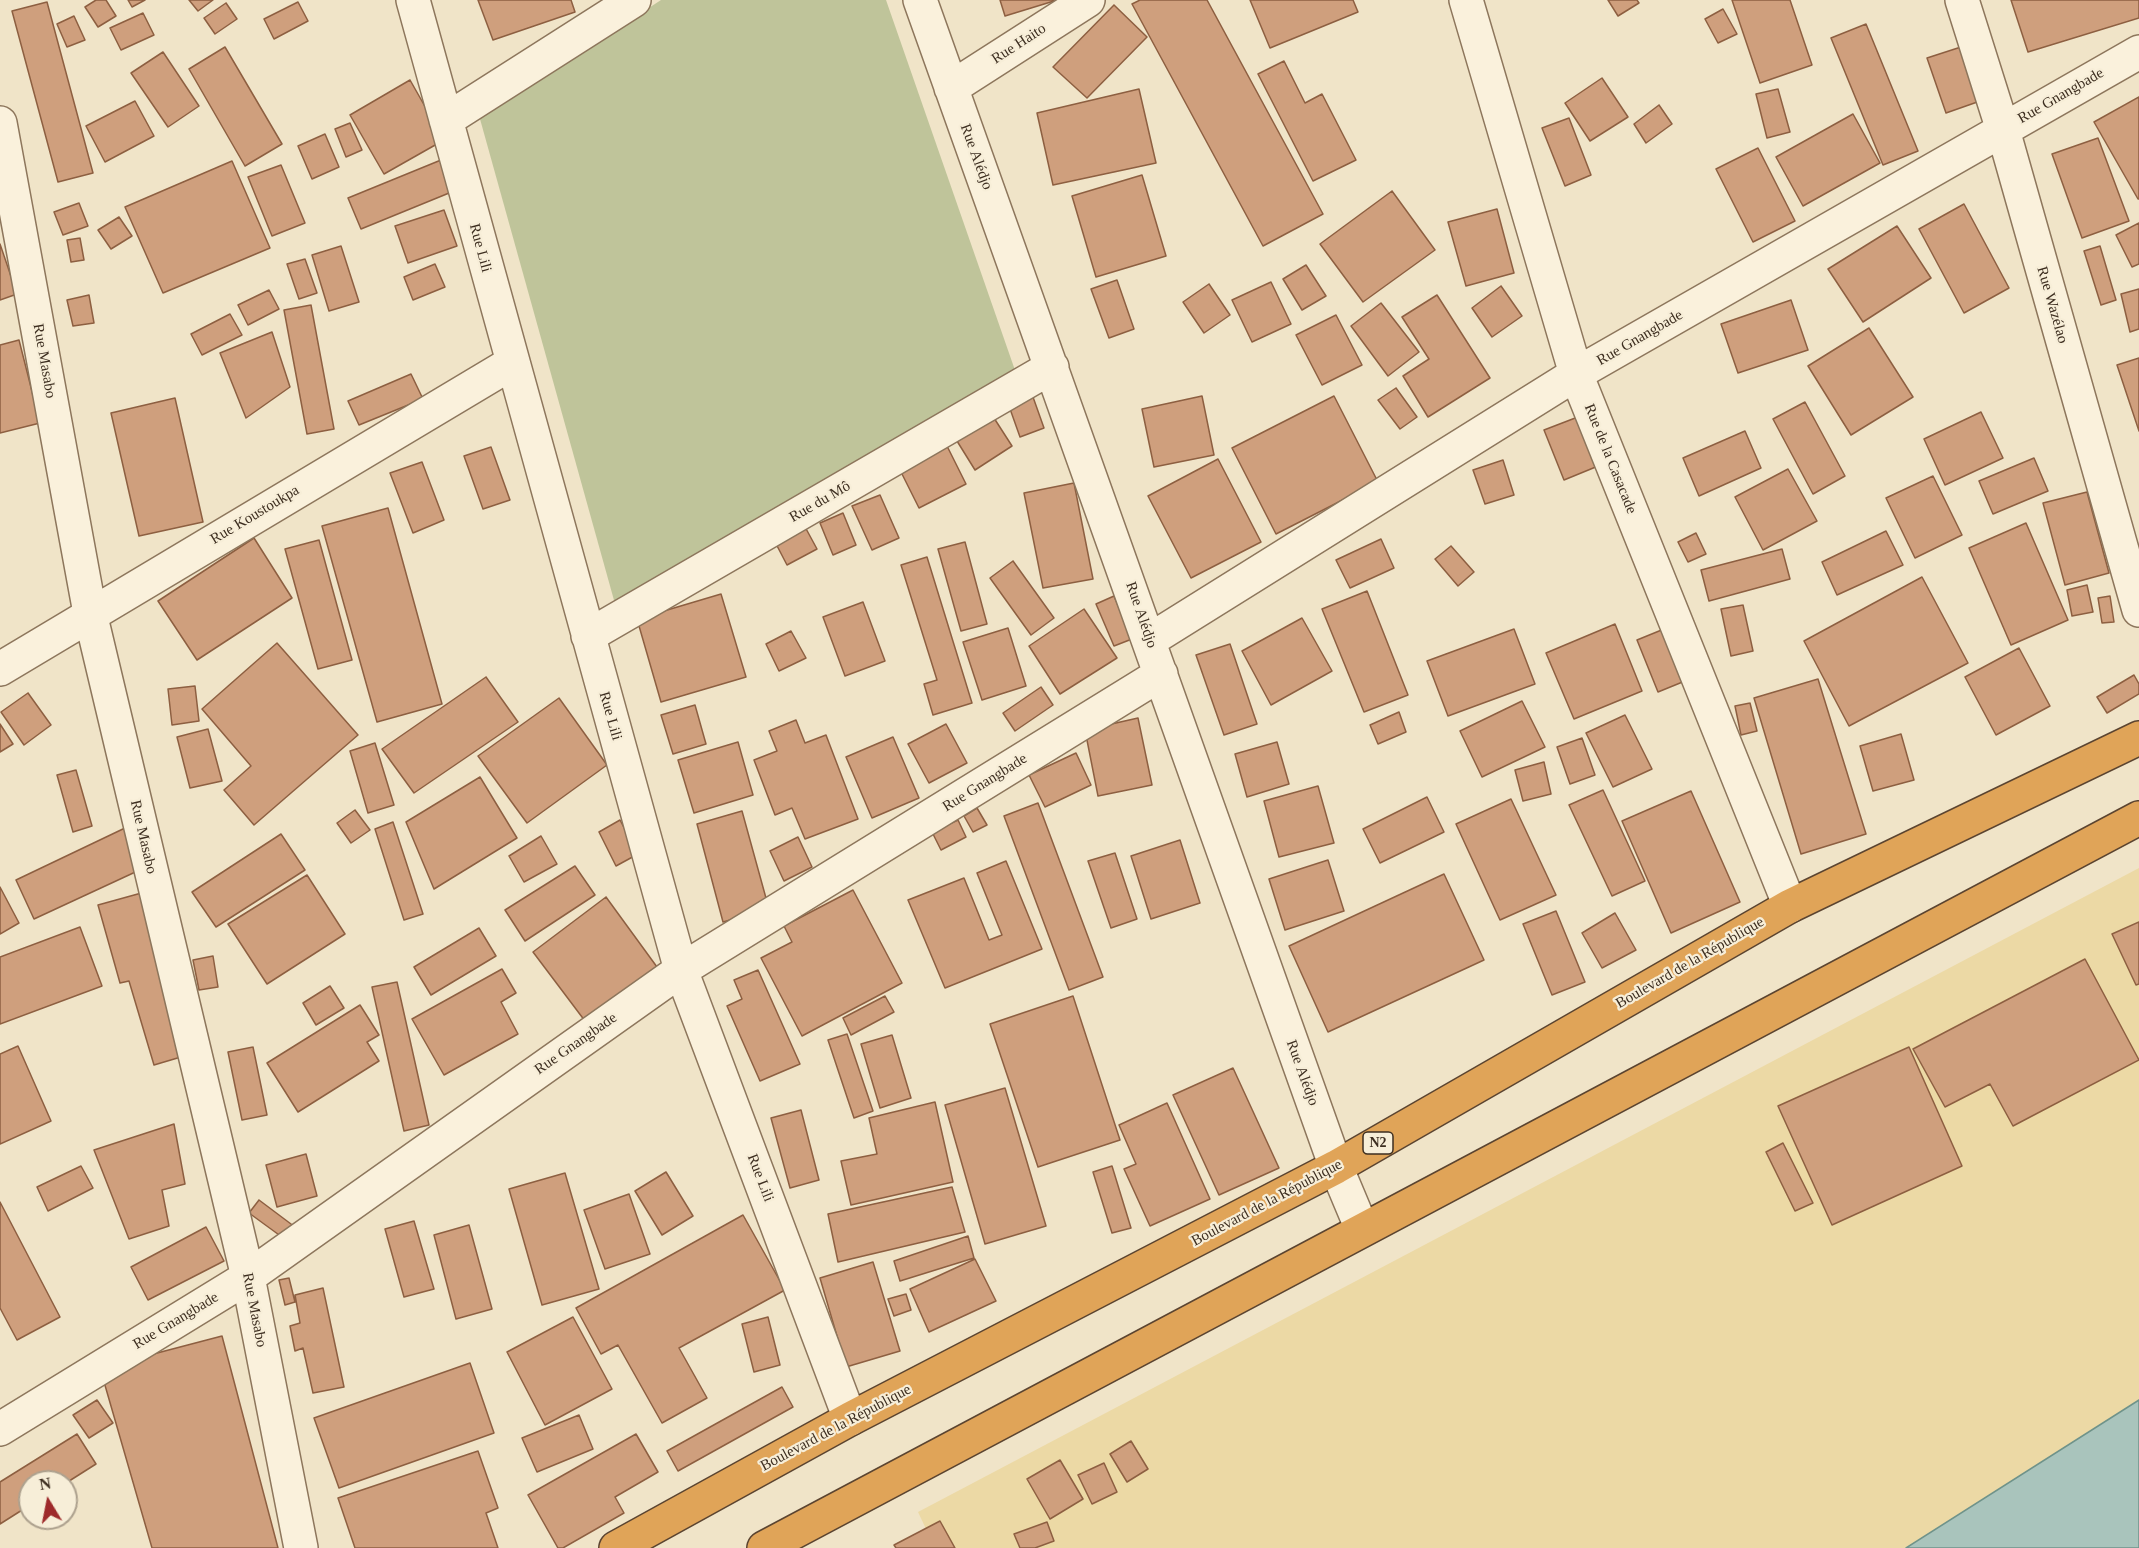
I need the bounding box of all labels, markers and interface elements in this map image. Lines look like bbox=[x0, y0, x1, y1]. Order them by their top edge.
street label: Rue Haito bbox=[988, 20, 1050, 68]
street label: Rue Gnangbade bbox=[2015, 64, 2107, 128]
street label: Rue Alédjo bbox=[956, 122, 996, 192]
street label: Rue Lili bbox=[465, 222, 495, 274]
street label: Rue Wazélao bbox=[2032, 264, 2072, 346]
street label: Rue Gnangbade bbox=[1594, 306, 1686, 370]
street label: Rue Masabo bbox=[29, 322, 59, 400]
street label: Rue de la Casacade bbox=[1580, 401, 1640, 517]
street label: Rue du Mô bbox=[786, 477, 854, 527]
street label: Rue Koustoukpa bbox=[207, 481, 303, 549]
street label: Rue Alédjo bbox=[1121, 580, 1161, 650]
street label: Rue Lili bbox=[595, 690, 625, 742]
street label: Rue Gnangbade bbox=[939, 750, 1031, 816]
street label: Rue Masabo bbox=[126, 798, 160, 876]
street label: Boulevard de la République bbox=[1613, 913, 1767, 1013]
street label: Rue Gnangbade bbox=[531, 1009, 621, 1079]
street label: Rue Alédjo bbox=[1282, 1038, 1322, 1108]
road number: N2 bbox=[1363, 1132, 1393, 1154]
street label: Rue Lili bbox=[743, 1152, 777, 1204]
street label: Boulevard de la République bbox=[1189, 1156, 1345, 1250]
street label: Rue Masabo bbox=[238, 1271, 270, 1349]
street label: Rue Gnangbade bbox=[130, 1289, 222, 1353]
street label: Boulevard de la République bbox=[758, 1381, 914, 1475]
north arrow bbox=[18, 1470, 78, 1530]
text: N bbox=[38, 1474, 52, 1493]

